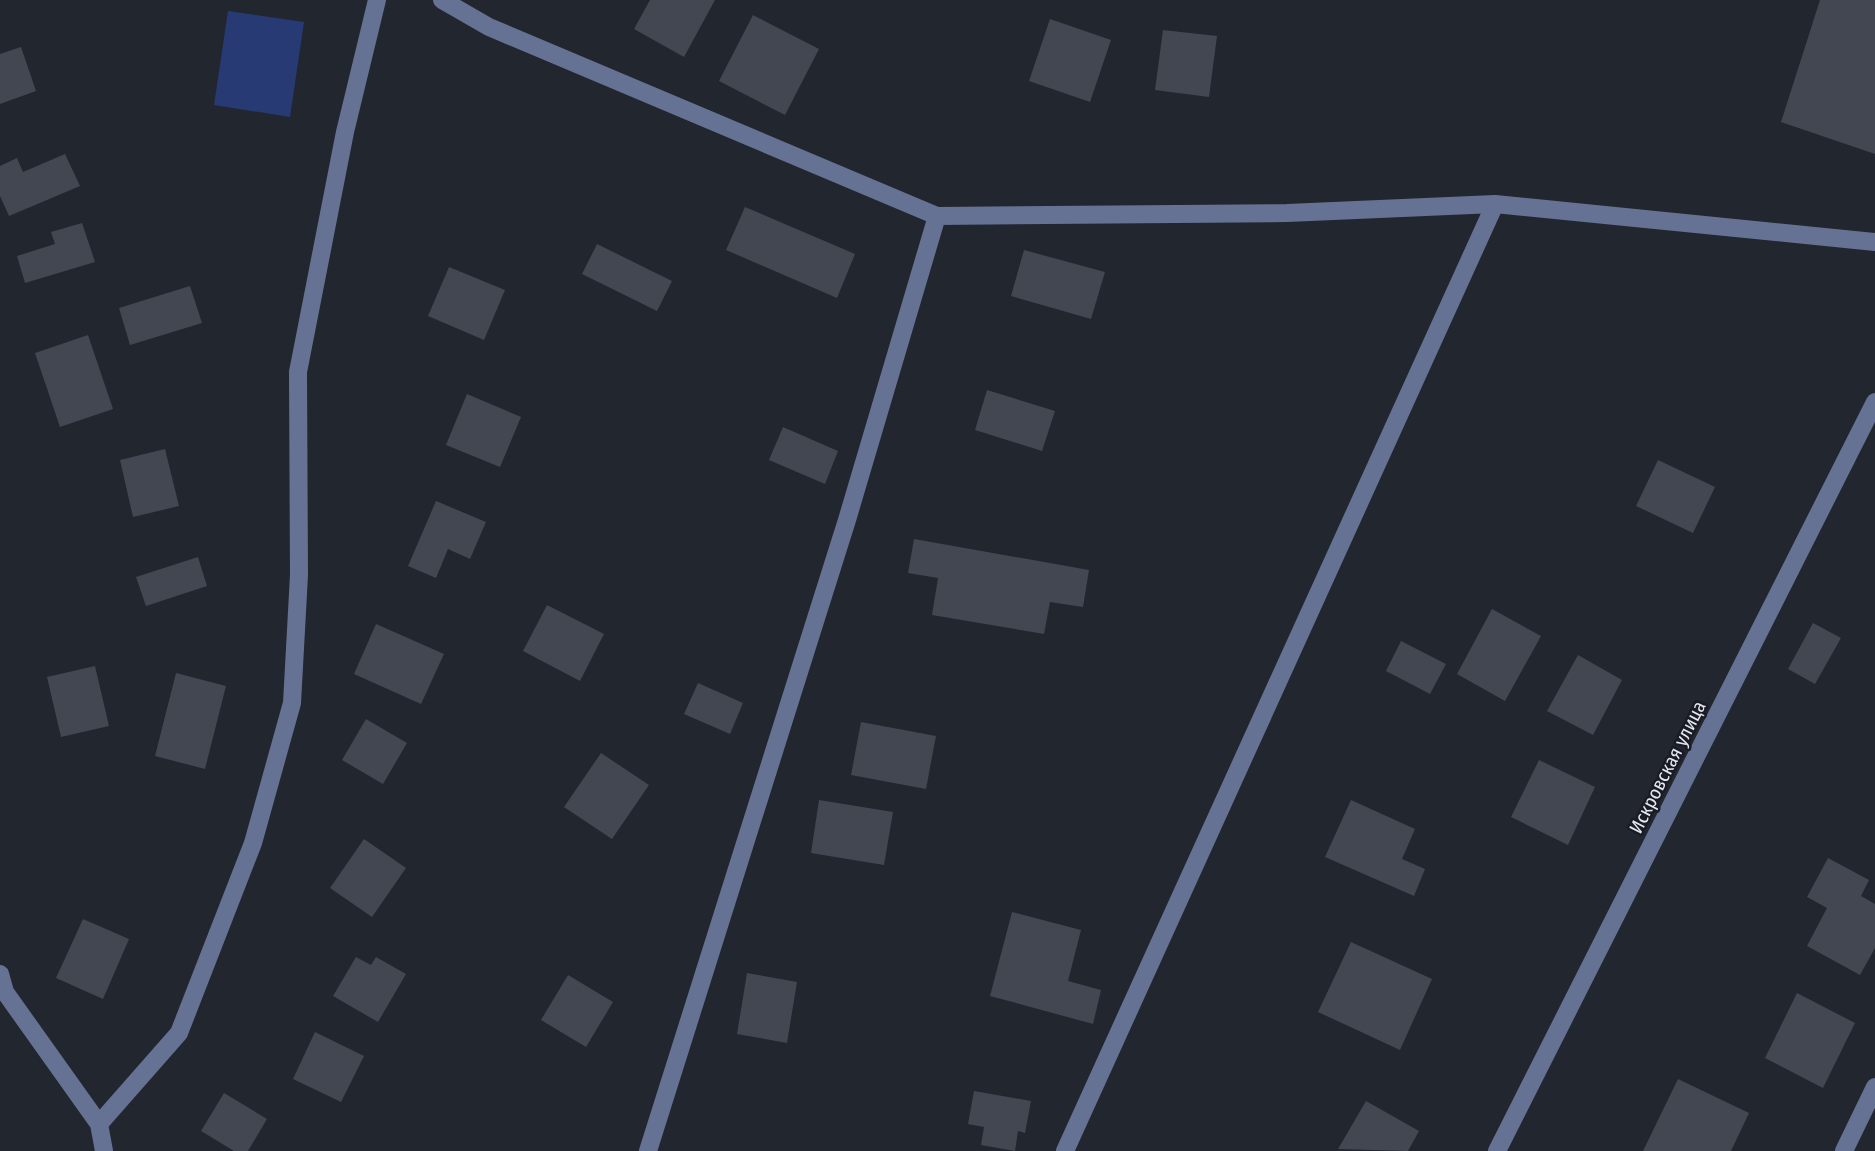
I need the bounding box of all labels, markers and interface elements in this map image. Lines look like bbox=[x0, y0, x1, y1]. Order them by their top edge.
street label: Искровская улица bbox=[1624, 697, 1711, 837]

